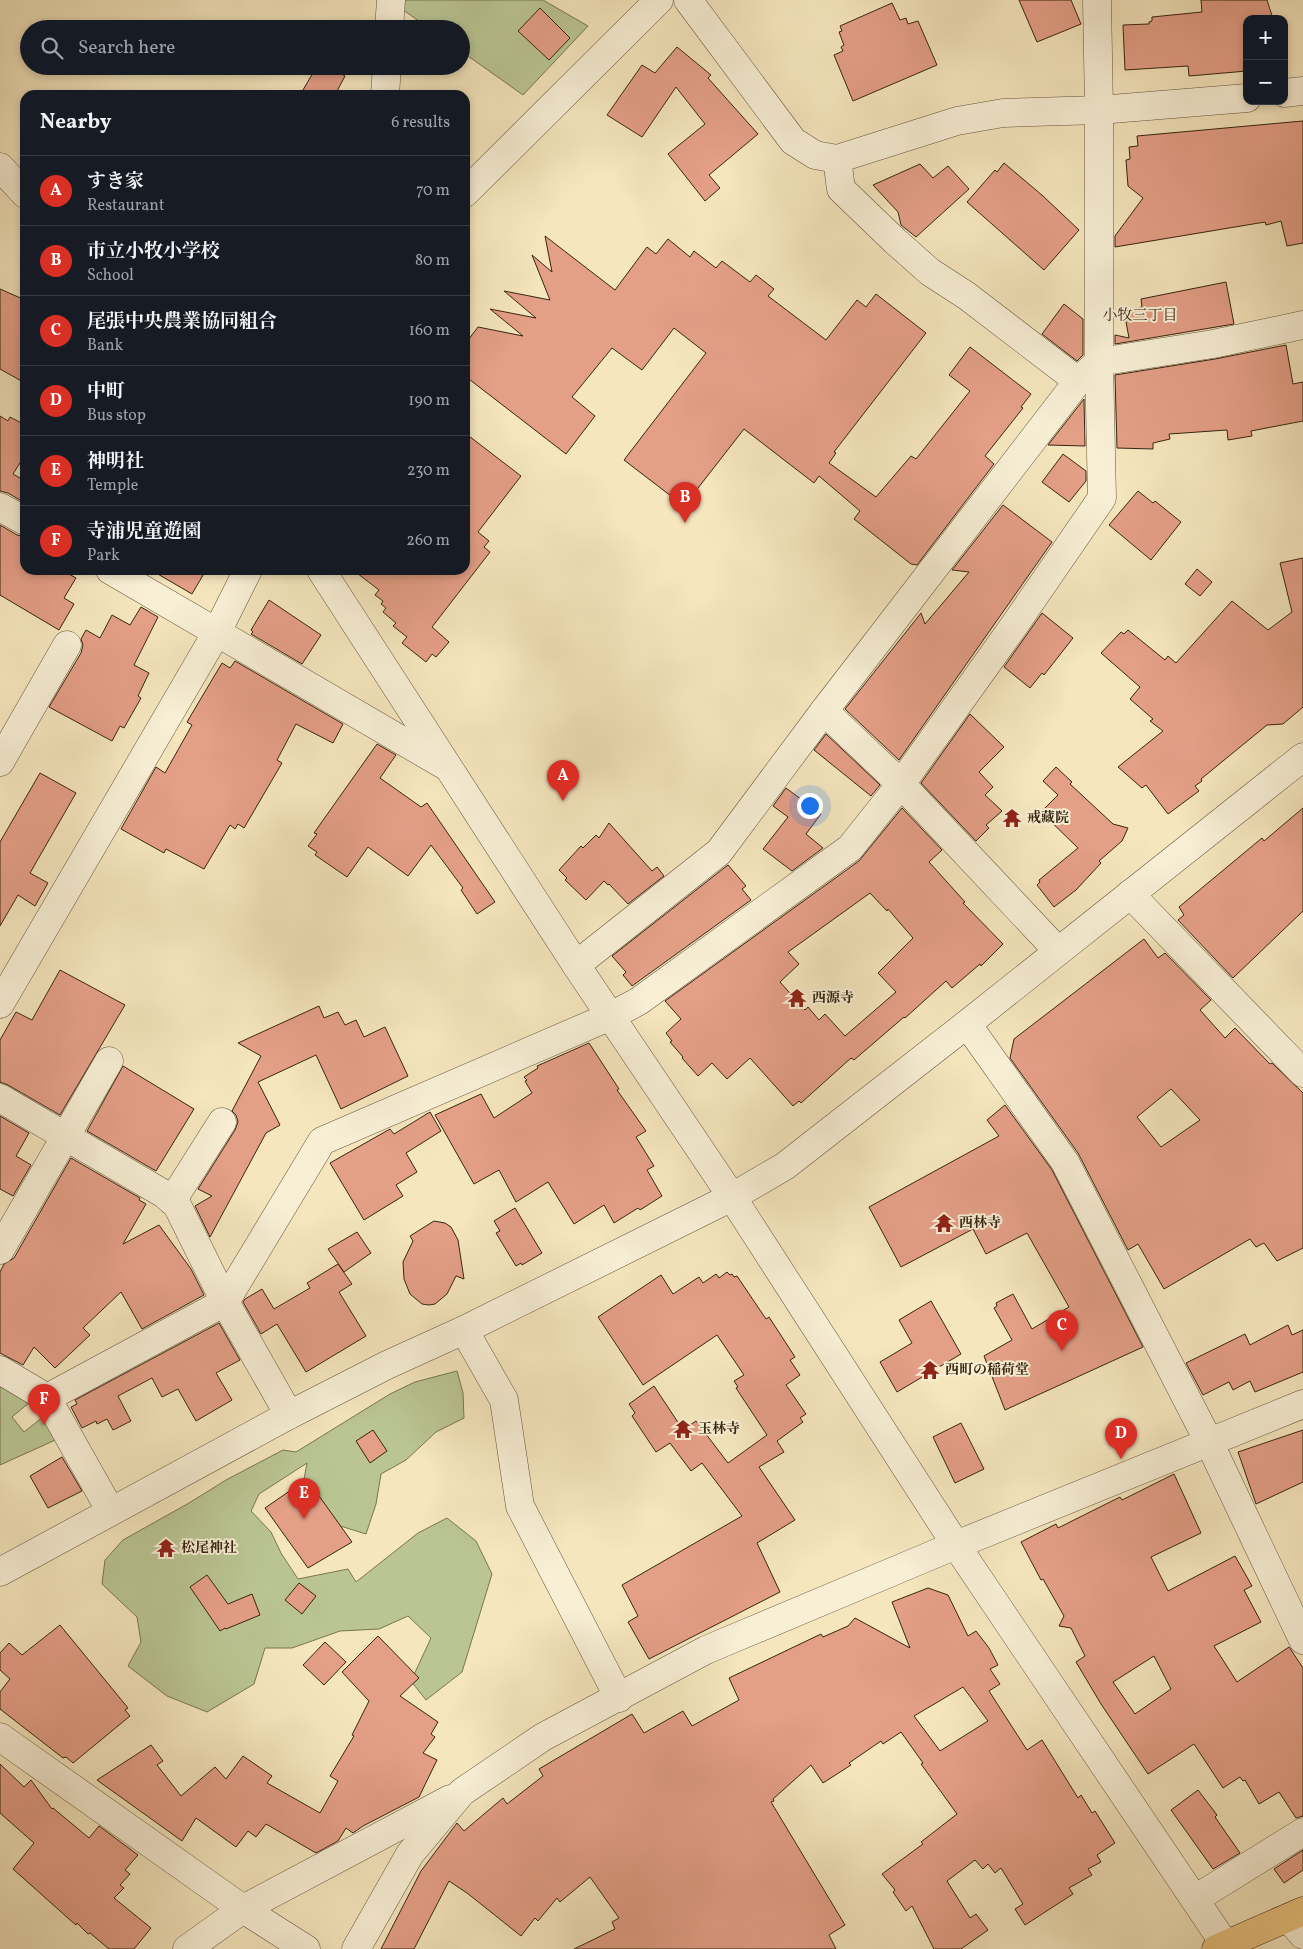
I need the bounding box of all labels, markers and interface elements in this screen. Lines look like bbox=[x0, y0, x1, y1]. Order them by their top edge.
map controls bbox=[1243, 15, 1288, 105]
button: + bbox=[1243, 15, 1288, 60]
search box bbox=[20, 20, 470, 75]
icon: search bbox=[38, 34, 66, 62]
text: Search here bbox=[78, 35, 175, 61]
button: − bbox=[1243, 60, 1288, 105]
text: Nearby bbox=[40, 108, 111, 137]
text: 6 results bbox=[391, 112, 450, 134]
text: すき家 bbox=[87, 169, 144, 195]
text: A bbox=[50, 180, 62, 202]
text: 70 m bbox=[416, 180, 450, 202]
text: Restaurant bbox=[87, 195, 165, 217]
text: 市立小牧小学校 bbox=[87, 239, 220, 265]
text: B bbox=[51, 250, 61, 272]
text: 80 m bbox=[415, 250, 450, 272]
text: School bbox=[87, 265, 134, 287]
district label: 小牧三丁目 bbox=[1102, 306, 1178, 327]
text: 尾張中央農業協同組合 bbox=[87, 309, 277, 335]
text: C bbox=[51, 320, 61, 342]
text: 160 m bbox=[409, 320, 450, 342]
text: Bank bbox=[87, 335, 123, 357]
text: 中町 bbox=[87, 379, 125, 405]
text: D bbox=[50, 390, 62, 412]
text: 190 m bbox=[408, 390, 450, 412]
text: Bus stop bbox=[87, 405, 146, 427]
text: 神明社 bbox=[87, 449, 144, 475]
text: E bbox=[51, 460, 61, 482]
text: 230 m bbox=[407, 460, 450, 482]
text: Temple bbox=[87, 475, 138, 497]
pin: B bbox=[669, 482, 701, 523]
text: 寺浦児童遊園 bbox=[87, 519, 201, 545]
text: F bbox=[51, 530, 61, 552]
text: 260 m bbox=[406, 530, 450, 552]
text: Park bbox=[87, 545, 120, 567]
pin: A bbox=[547, 760, 579, 801]
your location bbox=[797, 793, 823, 819]
temple icon: 戒藏院 bbox=[1001, 807, 1023, 829]
place label: 戒藏院 bbox=[1027, 809, 1069, 828]
temple icon: 西源寺 bbox=[786, 987, 808, 1009]
place label: 西源寺 bbox=[812, 989, 854, 1008]
temple icon: 西林寺 bbox=[933, 1212, 955, 1234]
place label: 西林寺 bbox=[959, 1214, 1001, 1233]
pin: C bbox=[1046, 1310, 1078, 1351]
temple icon: 西町の稲荷堂 bbox=[919, 1359, 941, 1381]
place label: 西町の稲荷堂 bbox=[945, 1361, 1029, 1380]
pin: F bbox=[28, 1384, 60, 1425]
temple icon: 玉林寺 bbox=[672, 1418, 694, 1440]
pin: D bbox=[1105, 1418, 1137, 1459]
place label: 玉林寺 bbox=[698, 1420, 740, 1439]
pin: E bbox=[288, 1478, 320, 1519]
temple icon: 松尾神社 bbox=[155, 1537, 177, 1559]
place label: 松尾神社 bbox=[181, 1539, 237, 1558]

